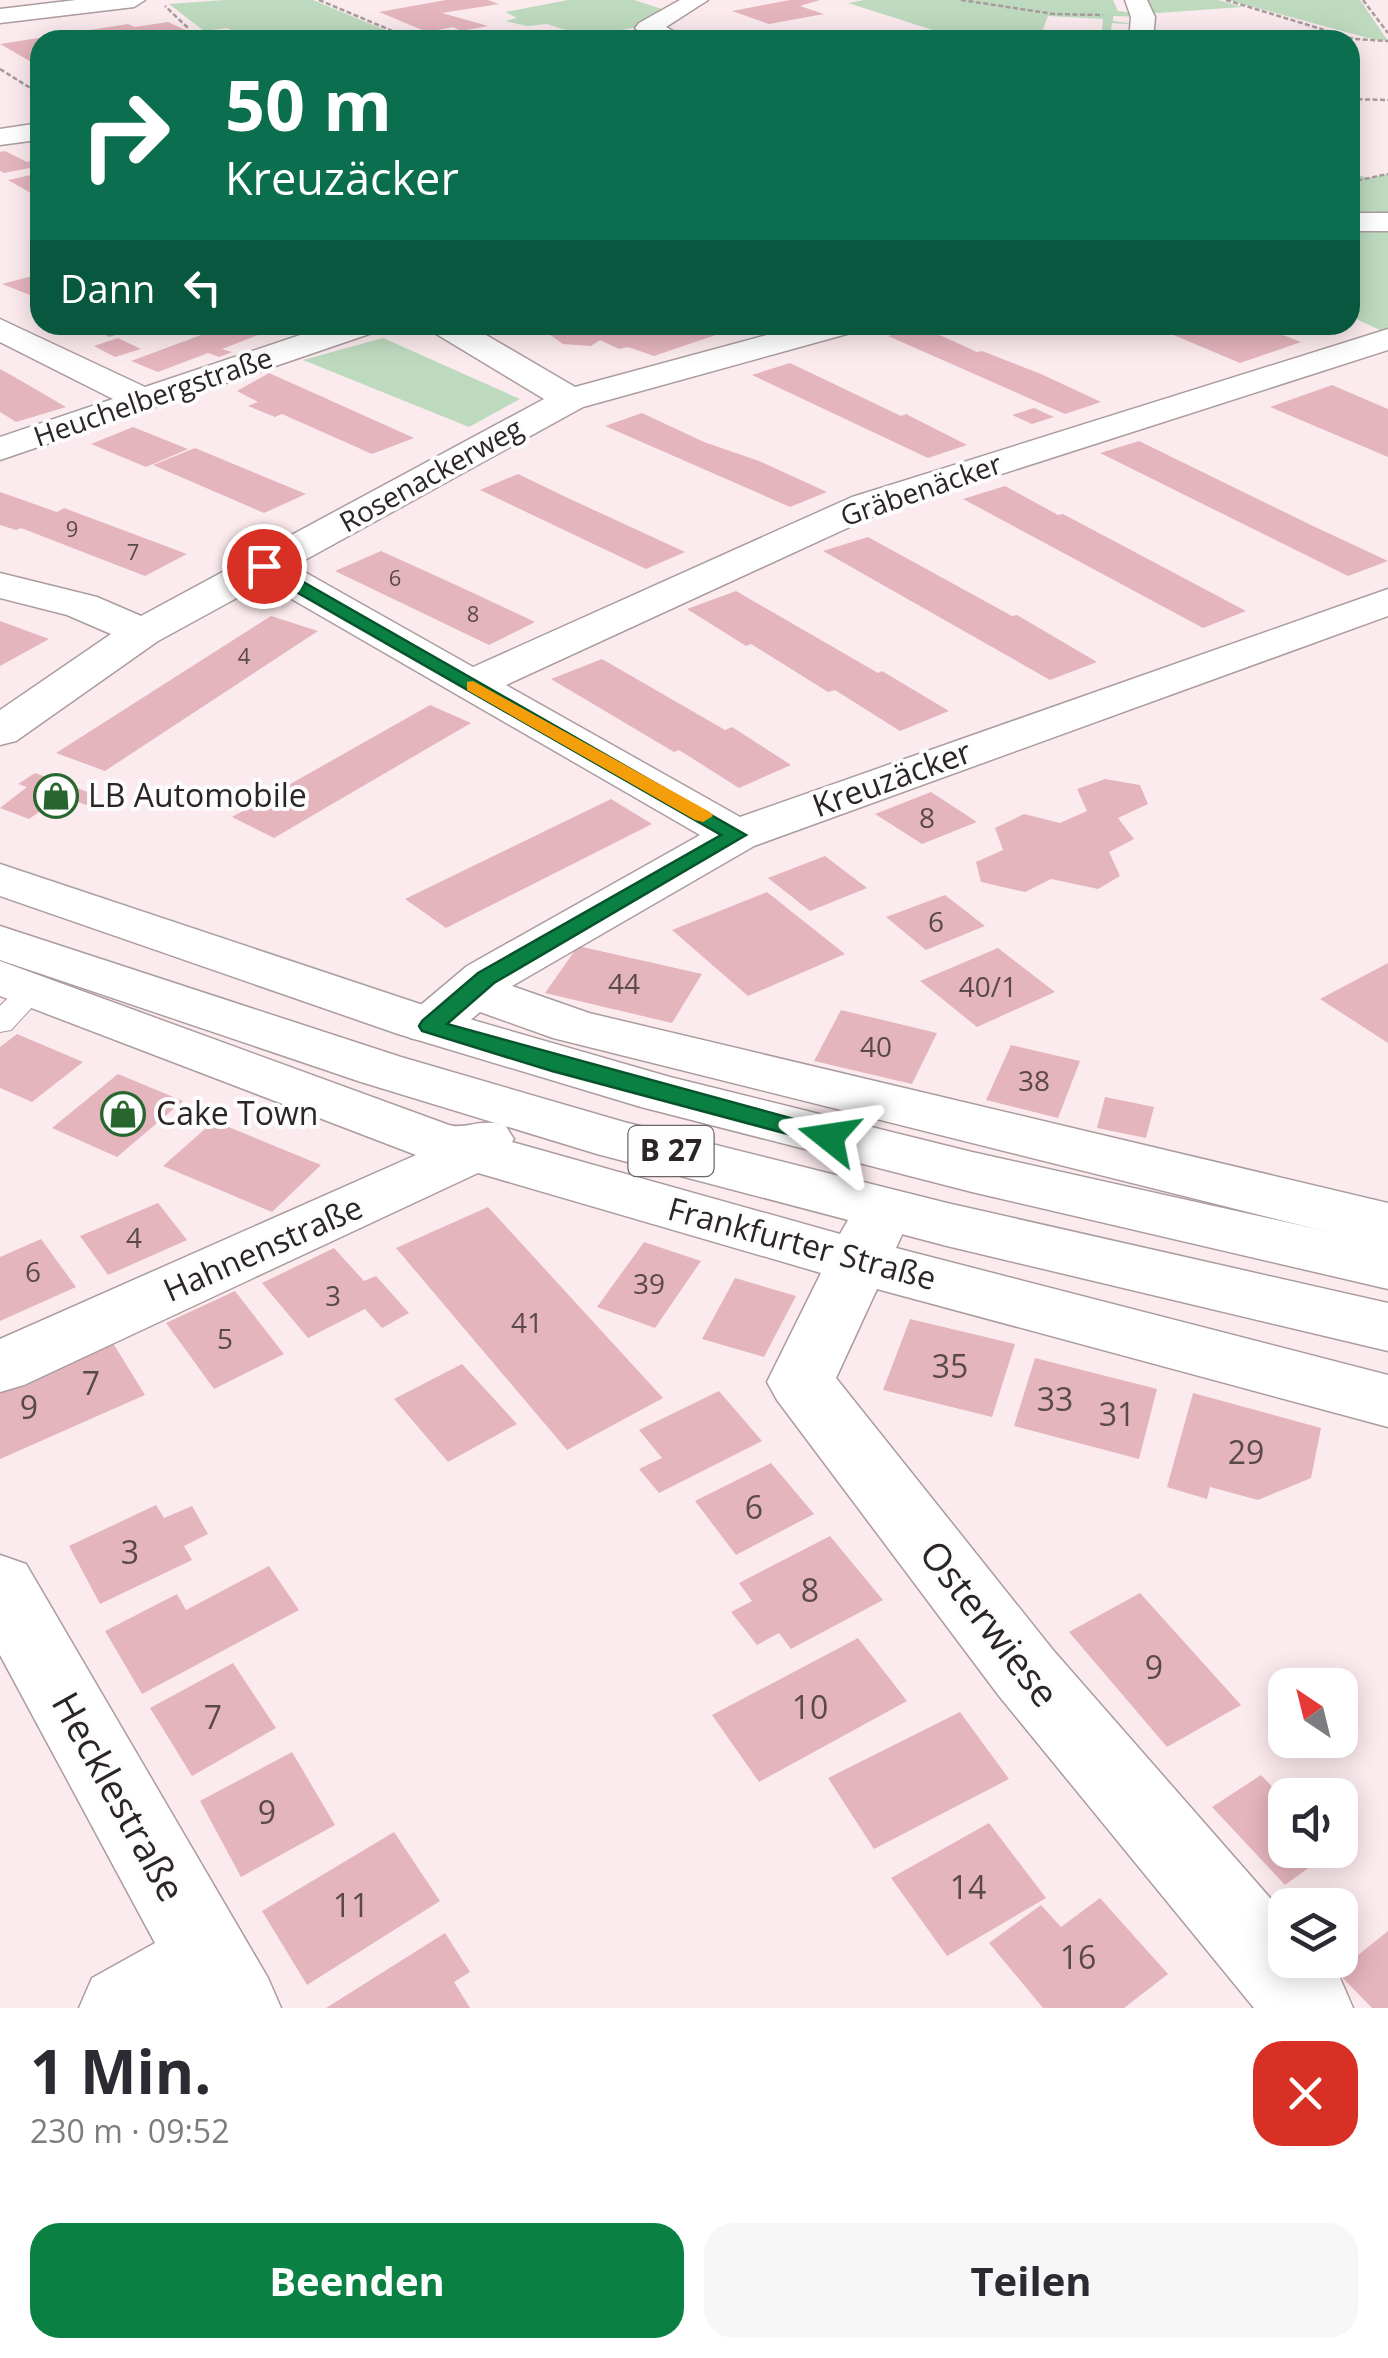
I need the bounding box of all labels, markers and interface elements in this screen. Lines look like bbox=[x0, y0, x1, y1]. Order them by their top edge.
text: 50 m bbox=[225, 56, 392, 152]
icon: right bbox=[60, 70, 190, 200]
text: Kreuzäcker bbox=[225, 147, 459, 208]
icon: left bbox=[175, 260, 230, 315]
text: Dann bbox=[60, 262, 155, 314]
street label: Heuchelbergstraße bbox=[28, 337, 277, 455]
street label: Rosenackerweg bbox=[332, 408, 529, 540]
street label: Gräbenäcker bbox=[835, 444, 1007, 534]
house number: 9 bbox=[66, 513, 78, 543]
pin bbox=[222, 524, 307, 609]
house number: 7 bbox=[127, 536, 139, 566]
icon: arrive bbox=[237, 539, 292, 594]
house number: 6 bbox=[389, 562, 401, 592]
house number: 8 bbox=[467, 598, 479, 628]
house number: 4 bbox=[238, 640, 251, 670]
street label: Kreuzäcker bbox=[806, 729, 977, 826]
shop icon: LB Automobile bbox=[33, 773, 79, 819]
place label: LB Automobile bbox=[88, 773, 307, 816]
house number: 8 bbox=[919, 798, 935, 836]
house number: 6 bbox=[928, 902, 944, 940]
house number: 44 bbox=[608, 964, 640, 1002]
house number: 40/1 bbox=[959, 967, 1017, 1005]
house number: 40 bbox=[860, 1027, 892, 1065]
house number: 38 bbox=[1018, 1061, 1050, 1099]
position arrow bbox=[777, 1085, 881, 1189]
shop icon: Cake Town bbox=[100, 1091, 146, 1137]
place label: Cake Town bbox=[156, 1091, 318, 1134]
road number: B 27 bbox=[628, 1126, 714, 1176]
street label: Hahnenstraße bbox=[156, 1185, 369, 1311]
street label: Frankfurter Straße bbox=[664, 1186, 941, 1299]
house number: 4 bbox=[126, 1218, 142, 1256]
house number: 6 bbox=[25, 1252, 41, 1290]
house number: 39 bbox=[633, 1264, 665, 1302]
house number: 3 bbox=[325, 1276, 341, 1314]
house number: 41 bbox=[511, 1303, 543, 1341]
house number: 5 bbox=[217, 1319, 233, 1357]
house number: 35 bbox=[932, 1344, 968, 1387]
house number: 7 bbox=[82, 1361, 100, 1404]
house number: 33 bbox=[1037, 1377, 1073, 1420]
house number: 9 bbox=[20, 1385, 38, 1428]
house number: 31 bbox=[1099, 1392, 1135, 1435]
house number: 29 bbox=[1228, 1430, 1264, 1473]
house number: 6 bbox=[745, 1485, 763, 1528]
street label: Osterwiese bbox=[909, 1529, 1072, 1717]
house number: 3 bbox=[121, 1530, 139, 1573]
house number: 8 bbox=[801, 1568, 819, 1611]
house number: 9 bbox=[1145, 1645, 1163, 1688]
north arrow bbox=[1268, 1668, 1358, 1758]
map controls bbox=[1268, 1668, 1358, 1978]
street label: Hecklestraße bbox=[41, 1682, 199, 1910]
house number: 10 bbox=[792, 1685, 828, 1728]
house number: 7 bbox=[204, 1695, 222, 1738]
button: sound bbox=[1268, 1778, 1358, 1868]
house number: 9 bbox=[258, 1790, 276, 1833]
house number: 14 bbox=[950, 1865, 986, 1908]
house number: 11 bbox=[333, 1883, 369, 1926]
button: layers bbox=[1268, 1888, 1358, 1978]
house number: 16 bbox=[1060, 1935, 1096, 1978]
text: 1 Min. bbox=[30, 2030, 211, 2112]
button: close bbox=[1253, 2041, 1358, 2146]
text: 230 m · 09:52 bbox=[30, 2109, 229, 2152]
button: Beenden bbox=[30, 2223, 684, 2338]
button: Teilen bbox=[704, 2223, 1358, 2338]

